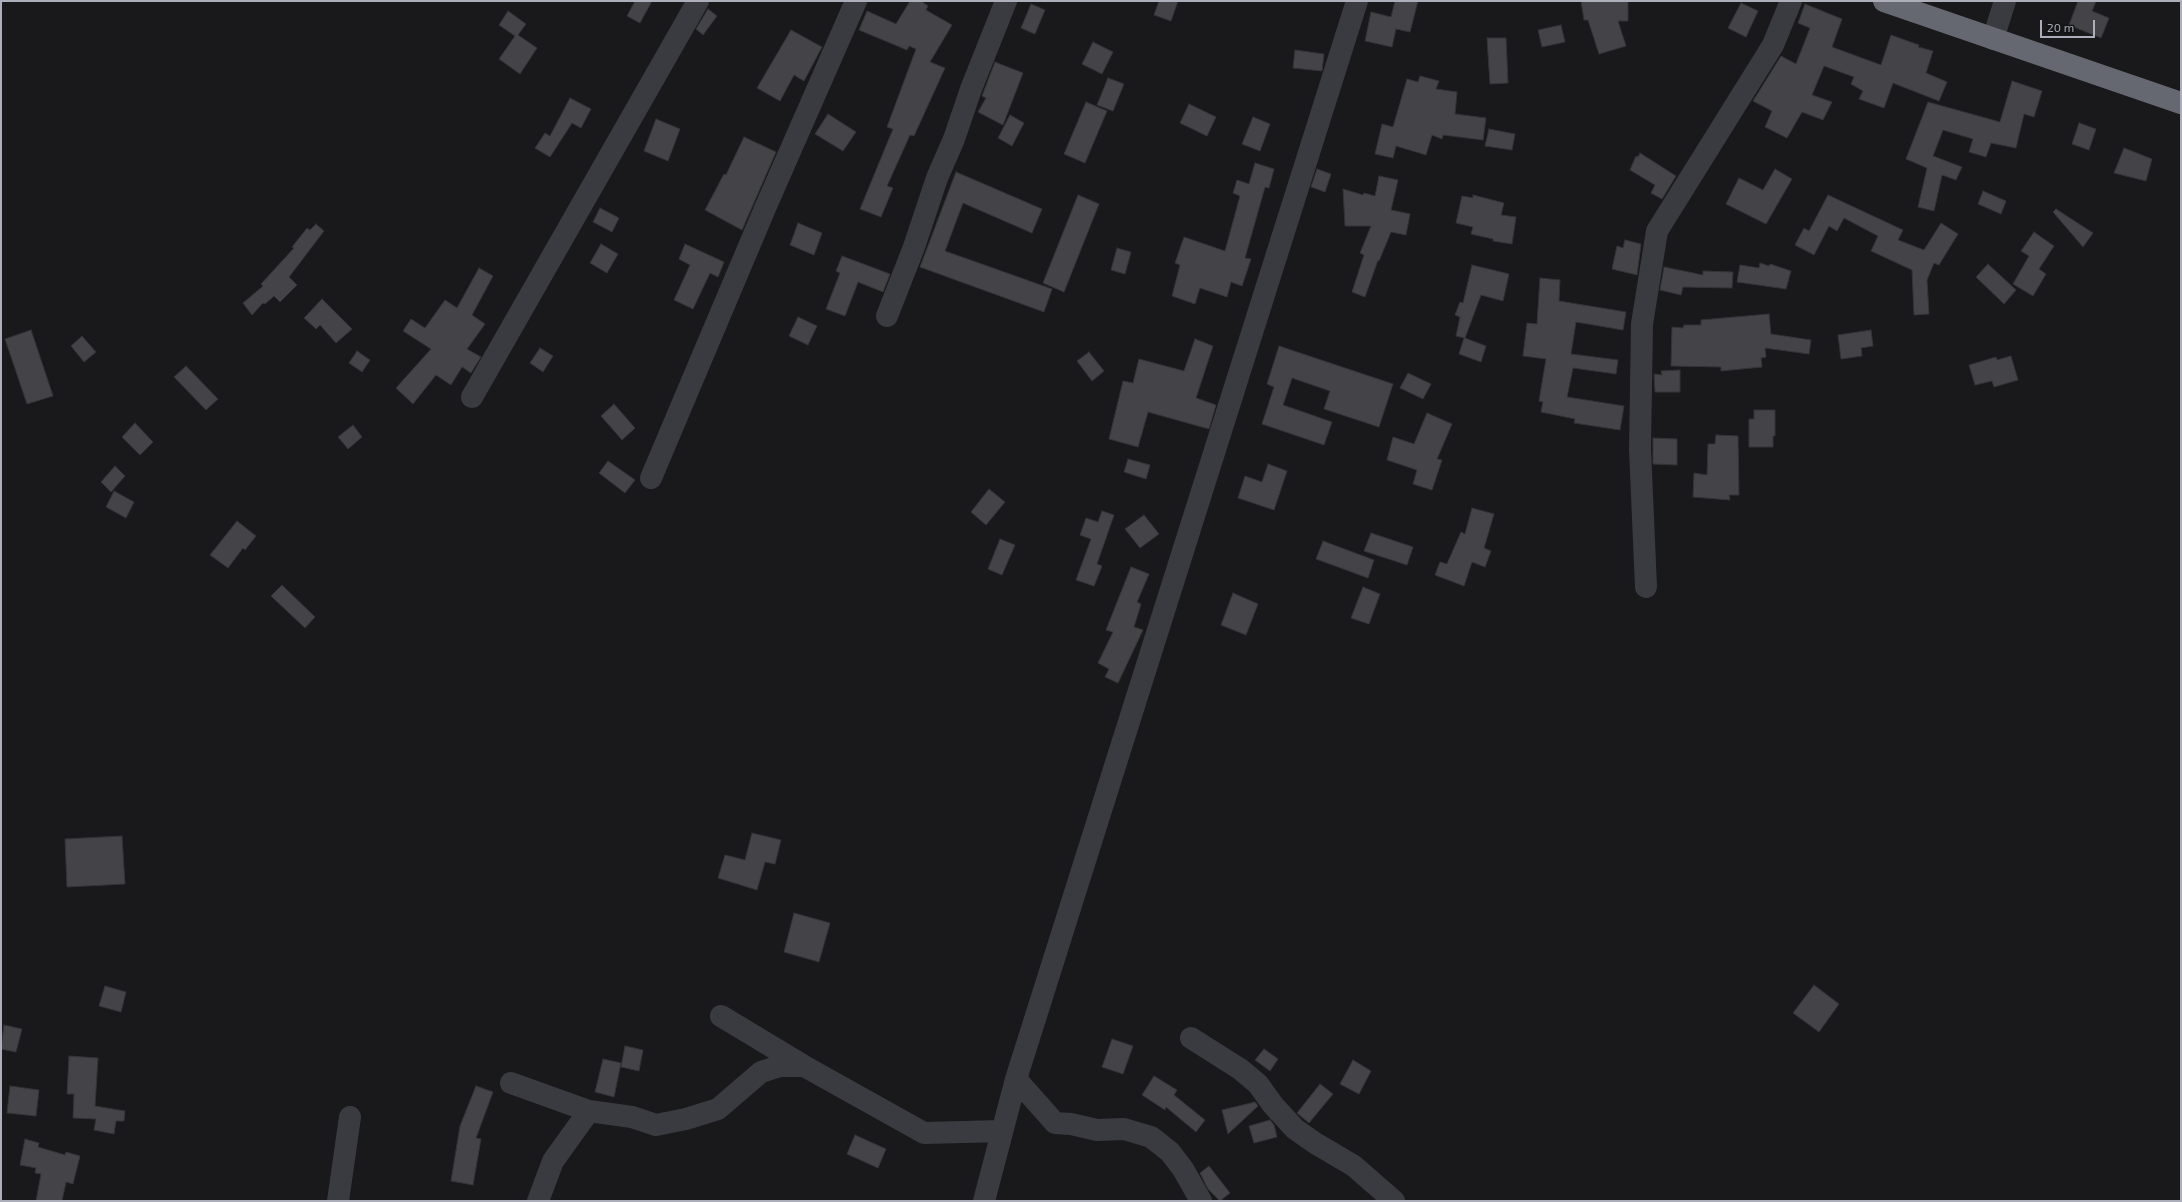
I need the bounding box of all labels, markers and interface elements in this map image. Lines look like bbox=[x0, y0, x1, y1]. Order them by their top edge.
scale bar bbox=[2042, 12, 2097, 38]
text: 20 m bbox=[2047, 20, 2074, 34]

